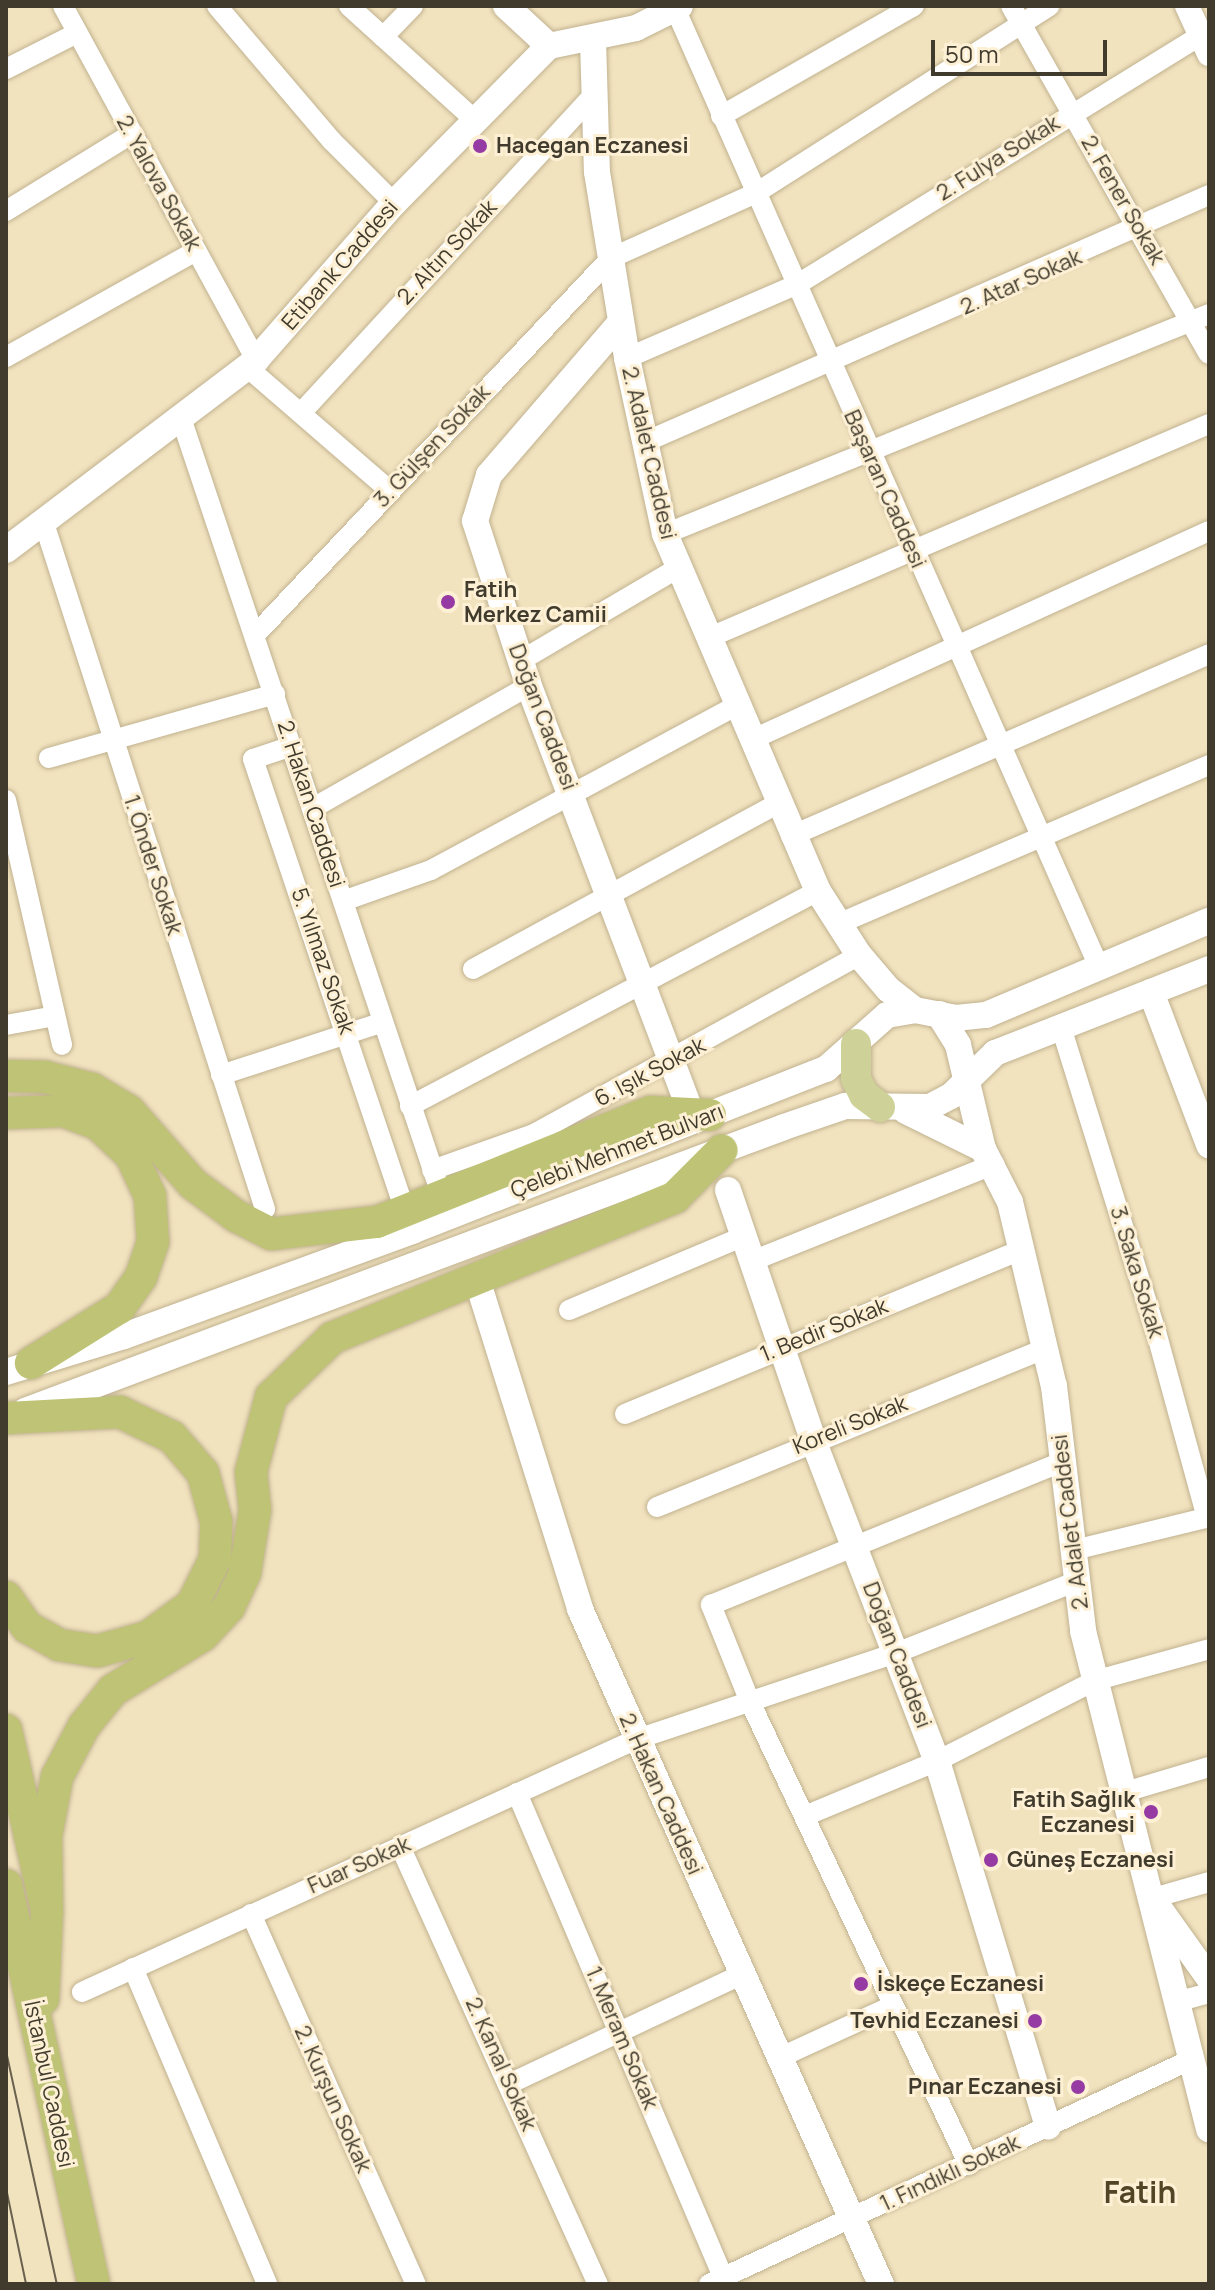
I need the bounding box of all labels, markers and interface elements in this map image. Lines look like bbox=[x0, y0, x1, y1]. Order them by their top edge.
scale bar bbox=[935, 24, 1111, 74]
text: 50 m bbox=[945, 37, 999, 70]
street label: 2. Fulya Sokak bbox=[932, 110, 1064, 206]
street label: 2. Yalova Sokak bbox=[111, 111, 207, 255]
street label: 2. Fener Sokak bbox=[1075, 131, 1171, 269]
place label: Hacegan Eczanesi bbox=[496, 133, 689, 159]
marker: Hacegan Eczanesi bbox=[471, 137, 489, 155]
street label: 2. Altın Sokak bbox=[392, 194, 502, 310]
street label: Etibank Caddesi bbox=[276, 195, 404, 335]
street label: 2. Atar Sokak bbox=[956, 244, 1086, 320]
street label: 2. Adalet Caddesi bbox=[616, 364, 682, 542]
street label: 3. Gülşen Sokak bbox=[368, 379, 496, 513]
street label: Başaran Caddesi bbox=[838, 406, 932, 572]
place label: Fatih Merkez Camii bbox=[464, 576, 607, 628]
marker: Fatih Merkez Camii bbox=[439, 593, 457, 611]
street label: Doğan Caddesi bbox=[503, 640, 583, 794]
street label: 2. Hakan Caddesi bbox=[272, 717, 350, 891]
street label: 1. Önder Sokak bbox=[118, 792, 188, 938]
street label: 5. Yılmaz Sokak bbox=[286, 884, 360, 1038]
street label: 6. Işık Sokak bbox=[590, 1032, 710, 1112]
street label: Çelebi Mehmet Bulvarı bbox=[507, 1098, 727, 1204]
street label: 3. Saka Sokak bbox=[1104, 1203, 1170, 1341]
street label: 1. Bedir Sokak bbox=[756, 1292, 892, 1368]
street label: Koreli Sokak bbox=[789, 1390, 911, 1460]
street label: 2. Adalet Caddesi bbox=[1046, 1433, 1094, 1611]
street label: Doğan Caddesi bbox=[857, 1578, 937, 1732]
street label: 2. Hakan Caddesi bbox=[614, 1709, 708, 1879]
place label: Fatih Sağlık Eczanesi bbox=[1013, 1786, 1135, 1838]
marker: Fatih Sağlık Eczanesi bbox=[1142, 1803, 1160, 1821]
street label: Fuar Sokak bbox=[304, 1831, 414, 1899]
place label: Güneş Eczanesi bbox=[1007, 1847, 1174, 1873]
marker: Güneş Eczanesi bbox=[982, 1851, 1000, 1869]
street label: 1. Meram Sokak bbox=[580, 1963, 664, 2113]
place label: İskeçe Eczanesi bbox=[877, 1971, 1044, 1997]
marker: İskeçe Eczanesi bbox=[852, 1975, 870, 1993]
street label: 2. Kanal Sokak bbox=[460, 1993, 542, 2135]
street label: İstanbul Caddesi bbox=[18, 1998, 80, 2170]
place label: Tevhid Eczanesi bbox=[850, 2008, 1019, 2034]
marker: Tevhid Eczanesi bbox=[1026, 2012, 1044, 2030]
street label: 2. Kurşun Sokak bbox=[289, 2021, 377, 2177]
place label: Pınar Eczanesi bbox=[908, 2074, 1062, 2100]
marker: Pınar Eczanesi bbox=[1069, 2078, 1087, 2096]
street label: 1. Fındıklı Sokak bbox=[876, 2129, 1024, 2217]
district label: Fatih bbox=[1104, 2174, 1176, 2210]

